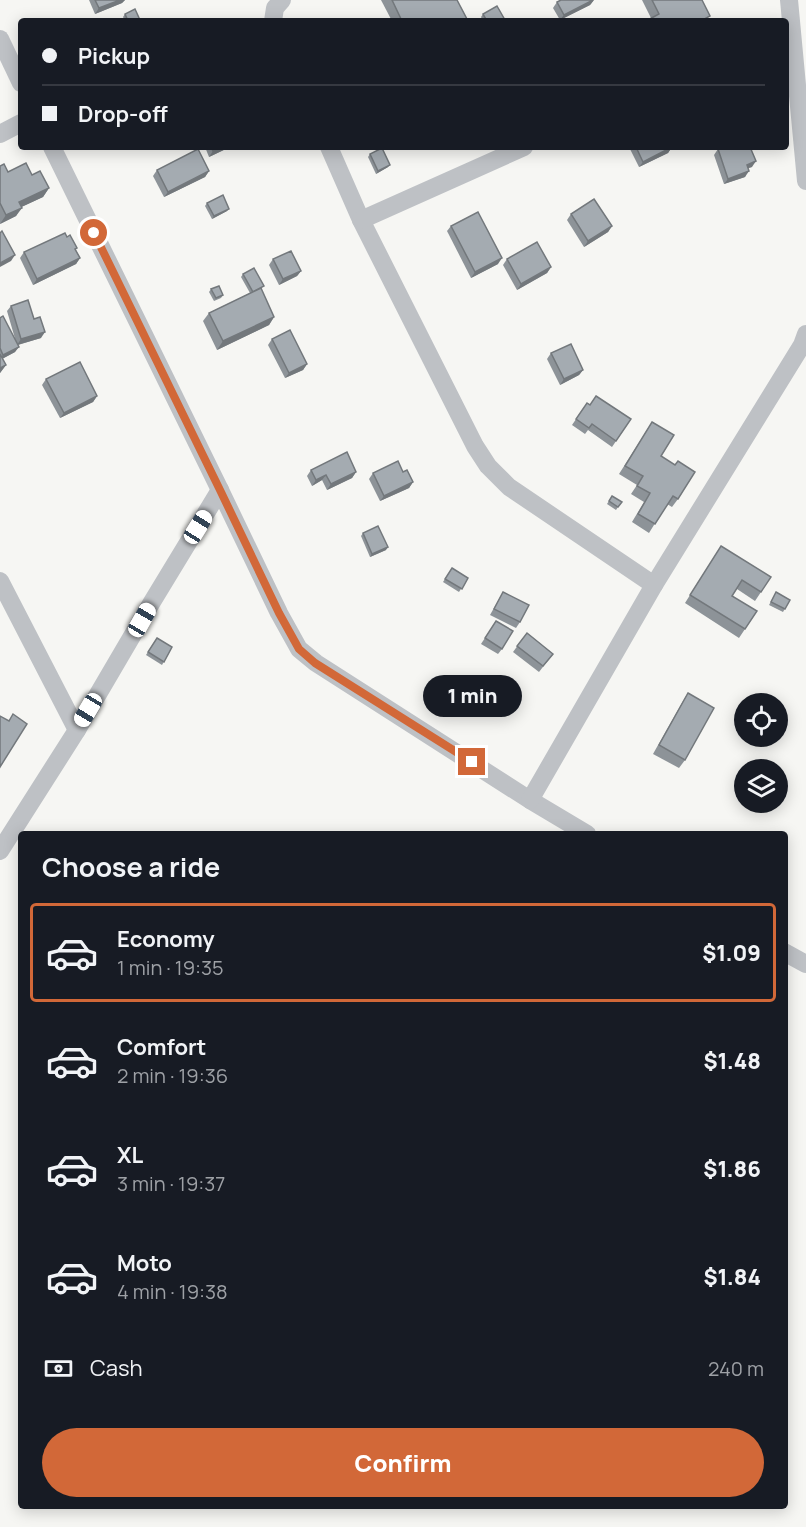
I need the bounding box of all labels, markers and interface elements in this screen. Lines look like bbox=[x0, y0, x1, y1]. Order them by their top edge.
text: Pickup bbox=[78, 41, 150, 71]
text: Drop-off bbox=[78, 99, 168, 129]
route start bbox=[80, 219, 107, 246]
car bbox=[181, 507, 215, 547]
car bbox=[125, 600, 159, 640]
callout: 1 min bbox=[422, 675, 522, 717]
text: 1 min bbox=[447, 682, 498, 709]
car bbox=[71, 690, 105, 730]
map controls bbox=[734, 693, 788, 813]
button: locate bbox=[734, 693, 788, 747]
route end bbox=[458, 748, 485, 775]
button: layers bbox=[734, 759, 788, 813]
text: Choose a ride bbox=[42, 848, 220, 885]
text: Economy bbox=[117, 924, 215, 954]
icon: car bbox=[45, 926, 99, 980]
text: $1.09 bbox=[702, 938, 761, 968]
text: 1 min · 19:35 bbox=[117, 954, 224, 981]
text: Comfort bbox=[117, 1032, 206, 1062]
icon: car bbox=[45, 1034, 99, 1088]
text: $1.48 bbox=[704, 1046, 761, 1076]
text: 2 min · 19:36 bbox=[117, 1062, 228, 1089]
text: XL bbox=[117, 1140, 143, 1170]
icon: car bbox=[45, 1142, 99, 1196]
text: $1.86 bbox=[703, 1154, 761, 1184]
text: 3 min · 19:37 bbox=[117, 1170, 225, 1197]
text: Moto bbox=[117, 1248, 172, 1278]
icon: car bbox=[45, 1250, 99, 1304]
text: $1.84 bbox=[704, 1262, 761, 1292]
text: 4 min · 19:38 bbox=[117, 1278, 228, 1305]
icon: cash bbox=[42, 1352, 75, 1385]
text: Cash bbox=[90, 1353, 143, 1383]
text: 240 m bbox=[708, 1355, 764, 1382]
button: Confirm bbox=[42, 1428, 764, 1497]

